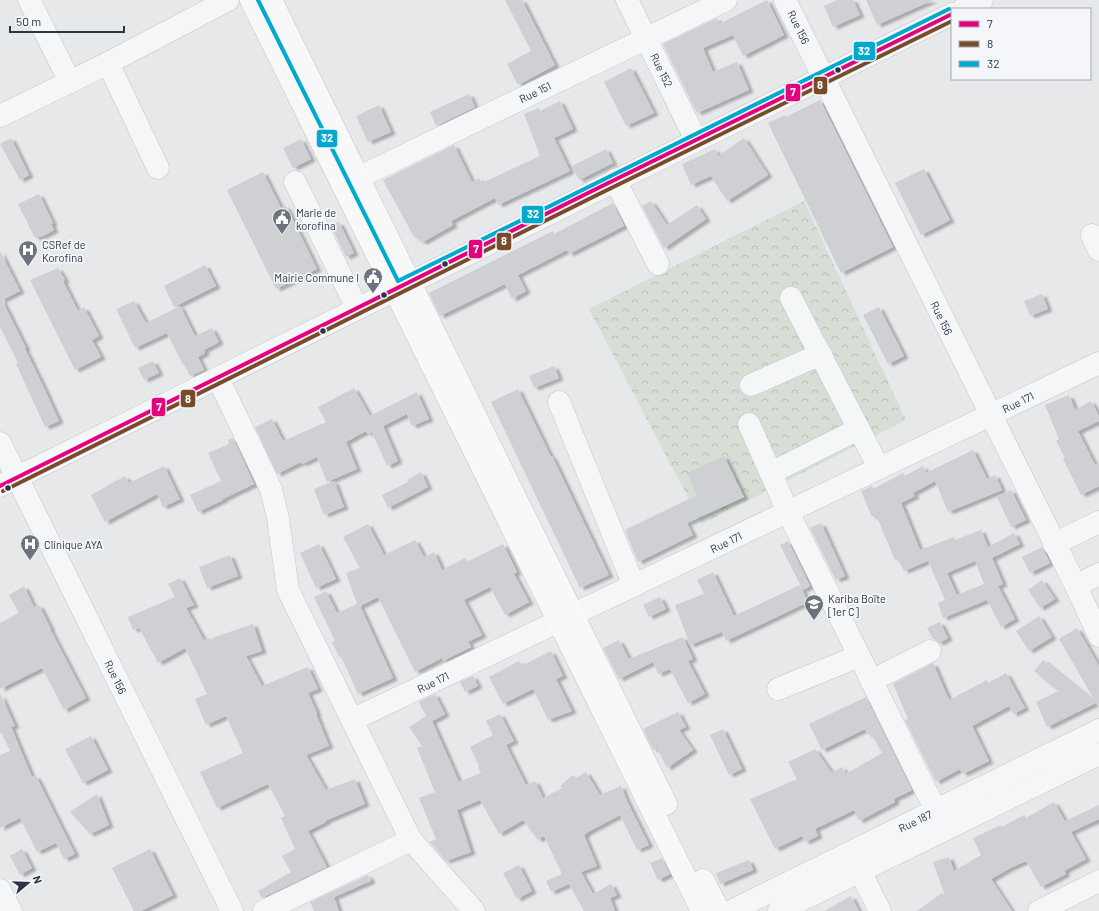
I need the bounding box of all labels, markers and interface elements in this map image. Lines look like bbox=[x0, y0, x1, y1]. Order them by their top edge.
scale bar bbox=[10, 8, 124, 34]
street label: Rue 156 bbox=[785, 8, 813, 46]
legend bbox=[951, 8, 1091, 80]
text: 50 m bbox=[16, 14, 41, 28]
text: 7 bbox=[987, 16, 993, 30]
text: 8 bbox=[987, 36, 993, 50]
line badge: 32 bbox=[853, 41, 876, 61]
text: 32 bbox=[858, 44, 870, 57]
street label: Rue 152 bbox=[648, 51, 676, 89]
text: 32 bbox=[987, 56, 1000, 70]
unlabelled marker bbox=[833, 65, 843, 75]
line badge: 8 bbox=[813, 76, 828, 95]
text: 8 bbox=[817, 78, 823, 91]
street label: Rue 151 bbox=[517, 79, 553, 105]
line badge: 7 bbox=[785, 83, 801, 102]
text: 7 bbox=[790, 85, 796, 98]
line badge: 32 bbox=[316, 129, 338, 148]
text: 32 bbox=[321, 131, 333, 144]
line badge: 32 bbox=[521, 205, 544, 224]
place label: Marie de korofina bbox=[296, 206, 336, 232]
public building icon: Marie de korofina bbox=[271, 207, 293, 235]
text: 32 bbox=[527, 207, 539, 220]
line badge: 8 bbox=[496, 232, 512, 251]
text: 8 bbox=[501, 234, 507, 247]
place label: CSRef de Korofina bbox=[42, 238, 86, 264]
hospital icon: CSRef de Korofina bbox=[17, 239, 39, 267]
line badge: 7 bbox=[468, 239, 483, 259]
text: 7 bbox=[473, 242, 479, 255]
unlabelled marker bbox=[440, 259, 450, 269]
public building icon: Mairie Commune I bbox=[362, 266, 384, 294]
place label: Mairie Commune I bbox=[274, 271, 359, 284]
unlabelled marker bbox=[379, 290, 389, 300]
street label: Rue 156 bbox=[928, 299, 956, 337]
unlabelled marker bbox=[318, 326, 328, 336]
line badge: 8 bbox=[180, 389, 196, 408]
street label: Rue 171 bbox=[1000, 389, 1036, 415]
text: 8 bbox=[185, 392, 191, 405]
line badge: 7 bbox=[151, 397, 166, 417]
text: 7 bbox=[156, 400, 162, 413]
unlabelled marker bbox=[3, 483, 13, 493]
street label: Rue 171 bbox=[708, 529, 744, 555]
hospital icon: Clinique AYA bbox=[19, 533, 41, 561]
place label: Clinique AYA bbox=[44, 538, 103, 551]
place label: Kariba Boïte [1er C] bbox=[828, 592, 886, 618]
school or university icon: Kariba Boïte [1er C] bbox=[803, 593, 825, 621]
street label: Rue 156 bbox=[102, 658, 130, 696]
street label: Rue 171 bbox=[415, 669, 451, 695]
street label: Rue 187 bbox=[896, 807, 934, 835]
north arrow bbox=[8, 863, 48, 903]
text: N bbox=[31, 874, 45, 885]

